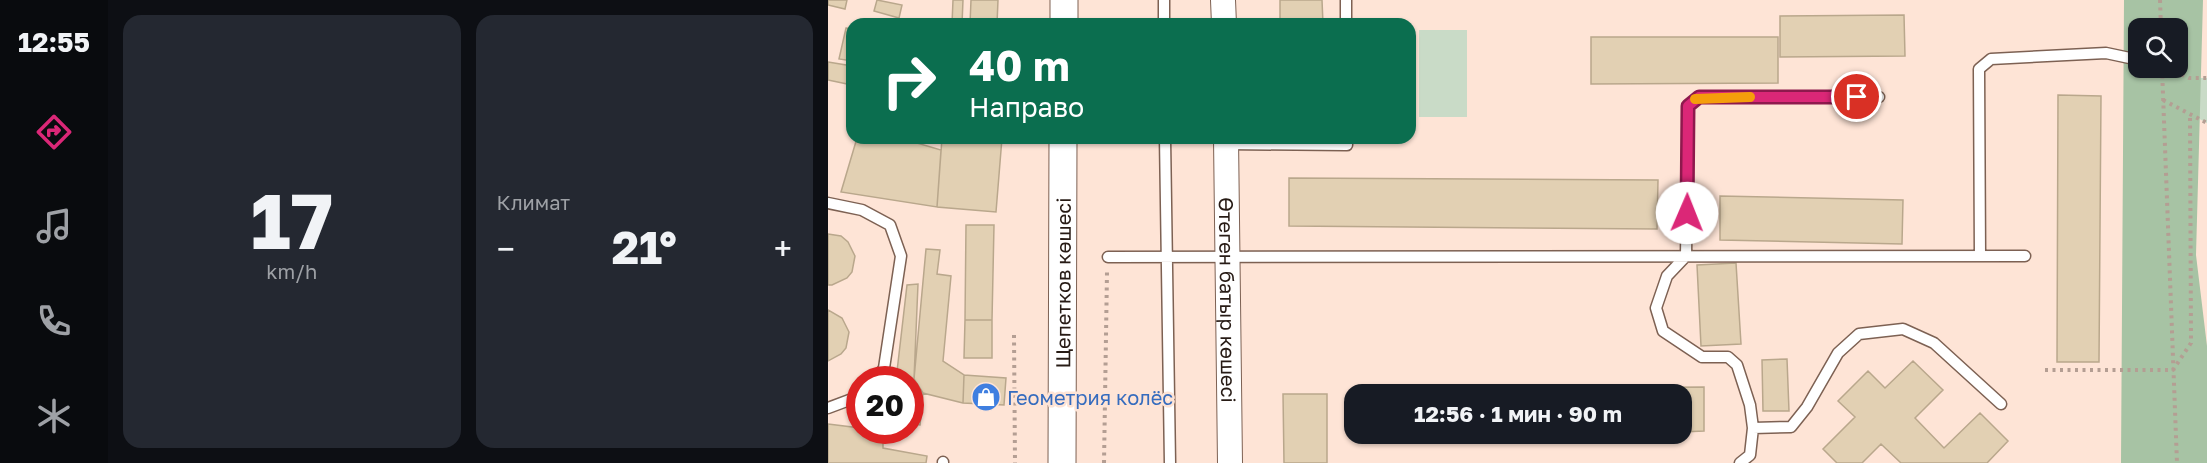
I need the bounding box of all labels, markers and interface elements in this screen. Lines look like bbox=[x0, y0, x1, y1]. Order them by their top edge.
map controls bbox=[2128, 18, 2188, 78]
button: search bbox=[2128, 18, 2188, 78]
text: 12:55 bbox=[18, 26, 90, 58]
text: 40 m bbox=[969, 40, 1070, 90]
icon: right bbox=[870, 42, 948, 120]
pin bbox=[1831, 71, 1882, 122]
icon: arrive bbox=[1840, 80, 1873, 113]
text: Направо bbox=[969, 91, 1084, 123]
icon: directions bbox=[33, 111, 75, 153]
text: 17 bbox=[250, 173, 333, 266]
position arrow bbox=[1655, 181, 1719, 245]
text: Климат bbox=[497, 190, 570, 214]
street label: Щепетков көшесі bbox=[1050, 197, 1075, 369]
street label: Өтеген батыр көшесі bbox=[1215, 197, 1241, 403]
icon: music bbox=[33, 205, 75, 247]
text: 21° bbox=[612, 220, 677, 274]
text: − bbox=[497, 229, 515, 268]
text: + bbox=[774, 229, 792, 268]
text: km/h bbox=[266, 259, 317, 283]
icon: phone bbox=[33, 300, 75, 342]
speed limit sign: 20 bbox=[846, 366, 924, 444]
shop icon: Геометрия колёс bbox=[970, 381, 1002, 413]
place label: Геометрия колёс bbox=[1007, 385, 1173, 409]
icon: climate bbox=[33, 395, 75, 437]
text: 12:56 · 1 мин · 90 m bbox=[1414, 400, 1622, 427]

